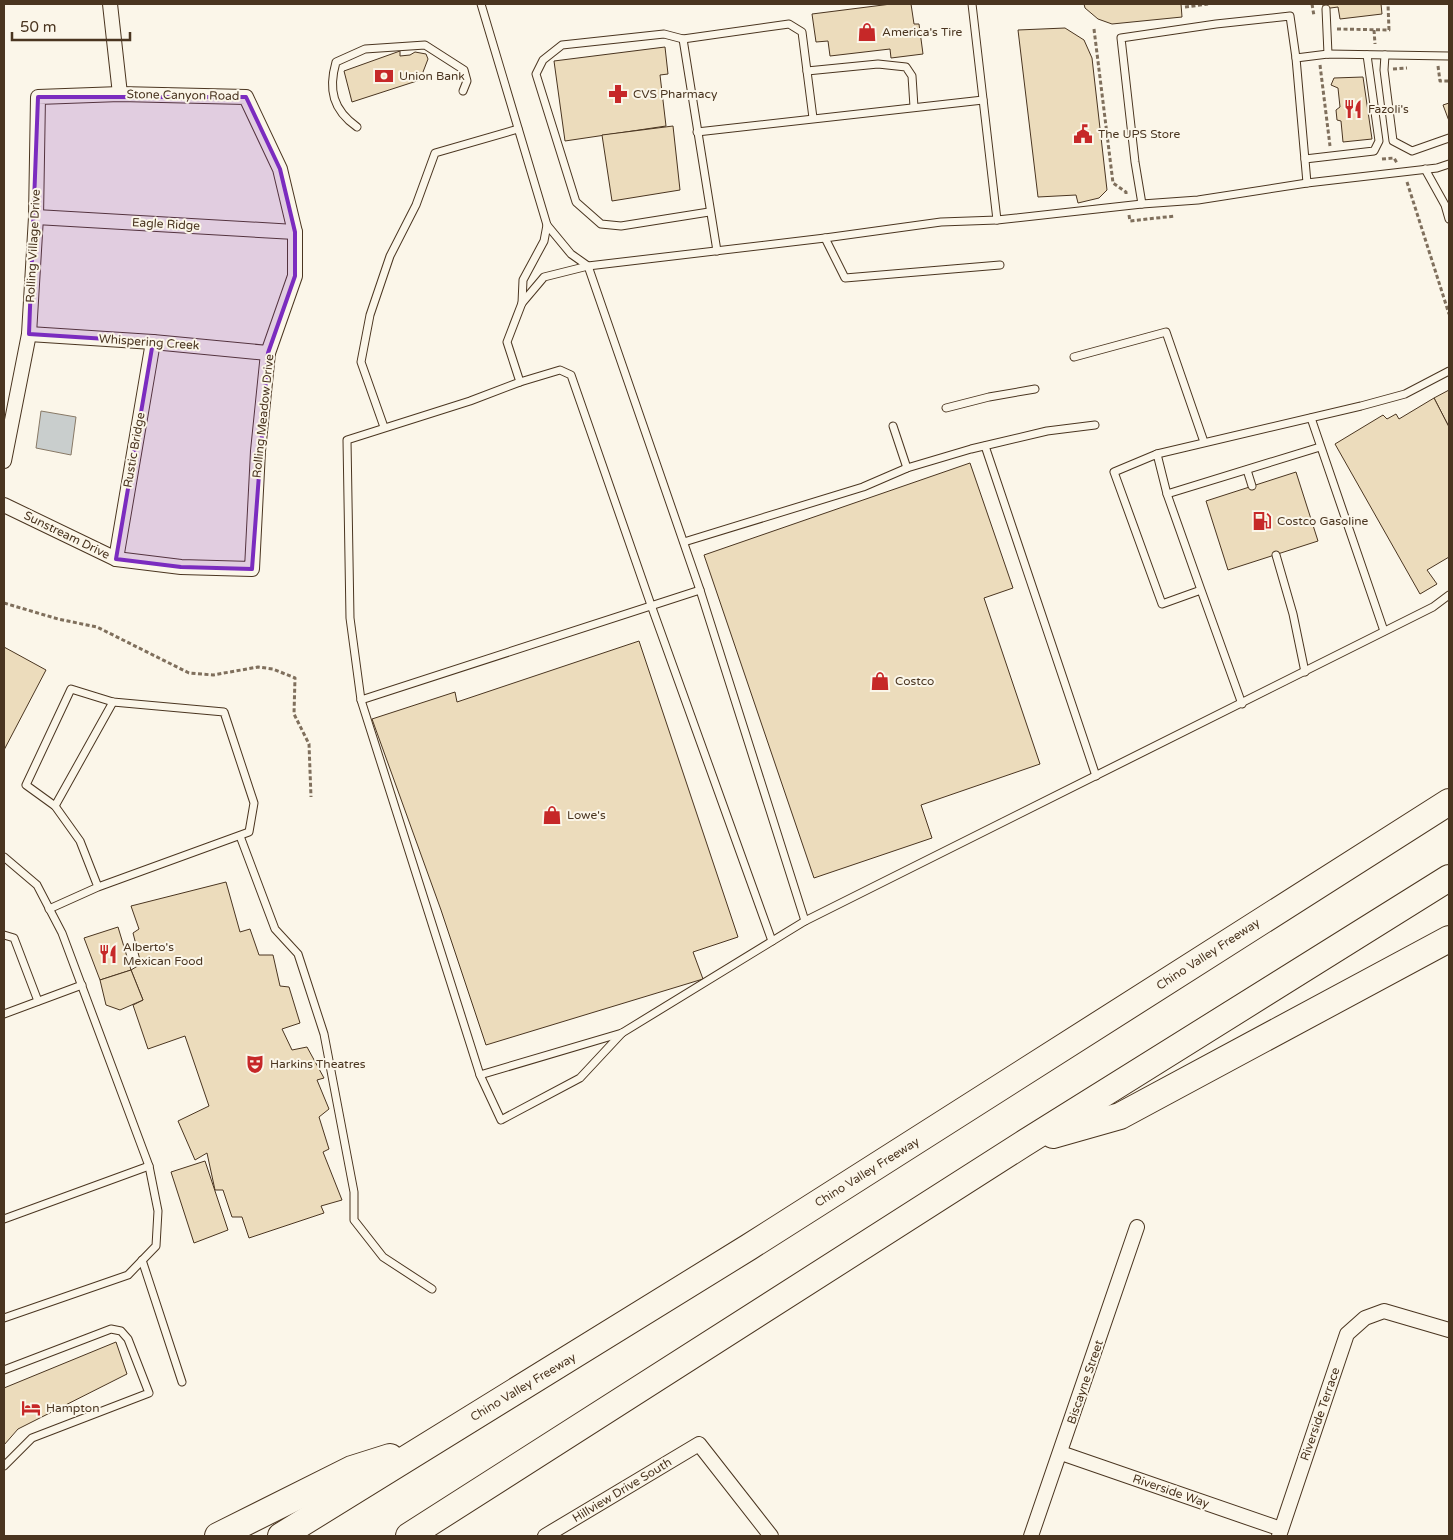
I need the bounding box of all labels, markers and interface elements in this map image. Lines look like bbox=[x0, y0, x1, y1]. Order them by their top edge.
scale bar bbox=[12, 10, 130, 42]
text: 50 m bbox=[20, 18, 57, 36]
shop icon: America's Tire bbox=[856, 21, 878, 43]
place label: America's Tire bbox=[882, 25, 963, 39]
bank icon: Union Bank bbox=[373, 65, 395, 87]
place label: Union Bank bbox=[399, 69, 465, 83]
pharmacy icon: CVS Pharmacy bbox=[607, 83, 629, 105]
street label: Stone Canyon Road bbox=[127, 87, 239, 103]
place label: CVS Pharmacy bbox=[633, 87, 718, 101]
restaurant icon: Fazoli's bbox=[1342, 98, 1364, 120]
place label: Fazoli's bbox=[1368, 102, 1409, 116]
public building icon: The UPS Store bbox=[1072, 123, 1094, 145]
place label: The UPS Store bbox=[1098, 127, 1180, 141]
street label: Rolling Village Drive bbox=[23, 189, 43, 303]
street label: Eagle Ridge bbox=[132, 215, 201, 233]
street label: Whispering Creek bbox=[98, 331, 200, 353]
street label: Rolling Meadow Drive bbox=[250, 353, 277, 479]
street label: Rustic Bridge bbox=[120, 411, 148, 489]
street label: Sunstream Drive bbox=[22, 508, 112, 562]
fuel station icon: Costco Gasoline bbox=[1251, 510, 1273, 532]
place label: Costco Gasoline bbox=[1277, 514, 1369, 528]
shop icon: Costco bbox=[869, 670, 891, 692]
place label: Costco bbox=[895, 674, 934, 688]
shop icon: Lowe's bbox=[541, 804, 563, 826]
place label: Lowe's bbox=[567, 808, 606, 822]
street label: Chino Valley Freeway bbox=[1154, 915, 1263, 993]
place label: Alberto's Mexican Food bbox=[123, 940, 203, 968]
restaurant icon: Alberto's Mexican Food bbox=[97, 943, 119, 965]
theatre icon: Harkins Theatres bbox=[244, 1053, 266, 1075]
place label: Harkins Theatres bbox=[270, 1057, 366, 1071]
street label: Chino Valley Freeway bbox=[812, 1134, 922, 1210]
street label: Biscayne Street bbox=[1064, 1338, 1106, 1426]
street label: Chino Valley Freeway bbox=[468, 1350, 579, 1424]
street label: Riverside Terrace bbox=[1297, 1365, 1343, 1463]
hotel icon: Hampton bbox=[20, 1397, 42, 1419]
place label: Hampton bbox=[46, 1401, 99, 1415]
street label: Hillview Drive South bbox=[570, 1455, 674, 1525]
street label: Riverside Way bbox=[1131, 1471, 1212, 1511]

